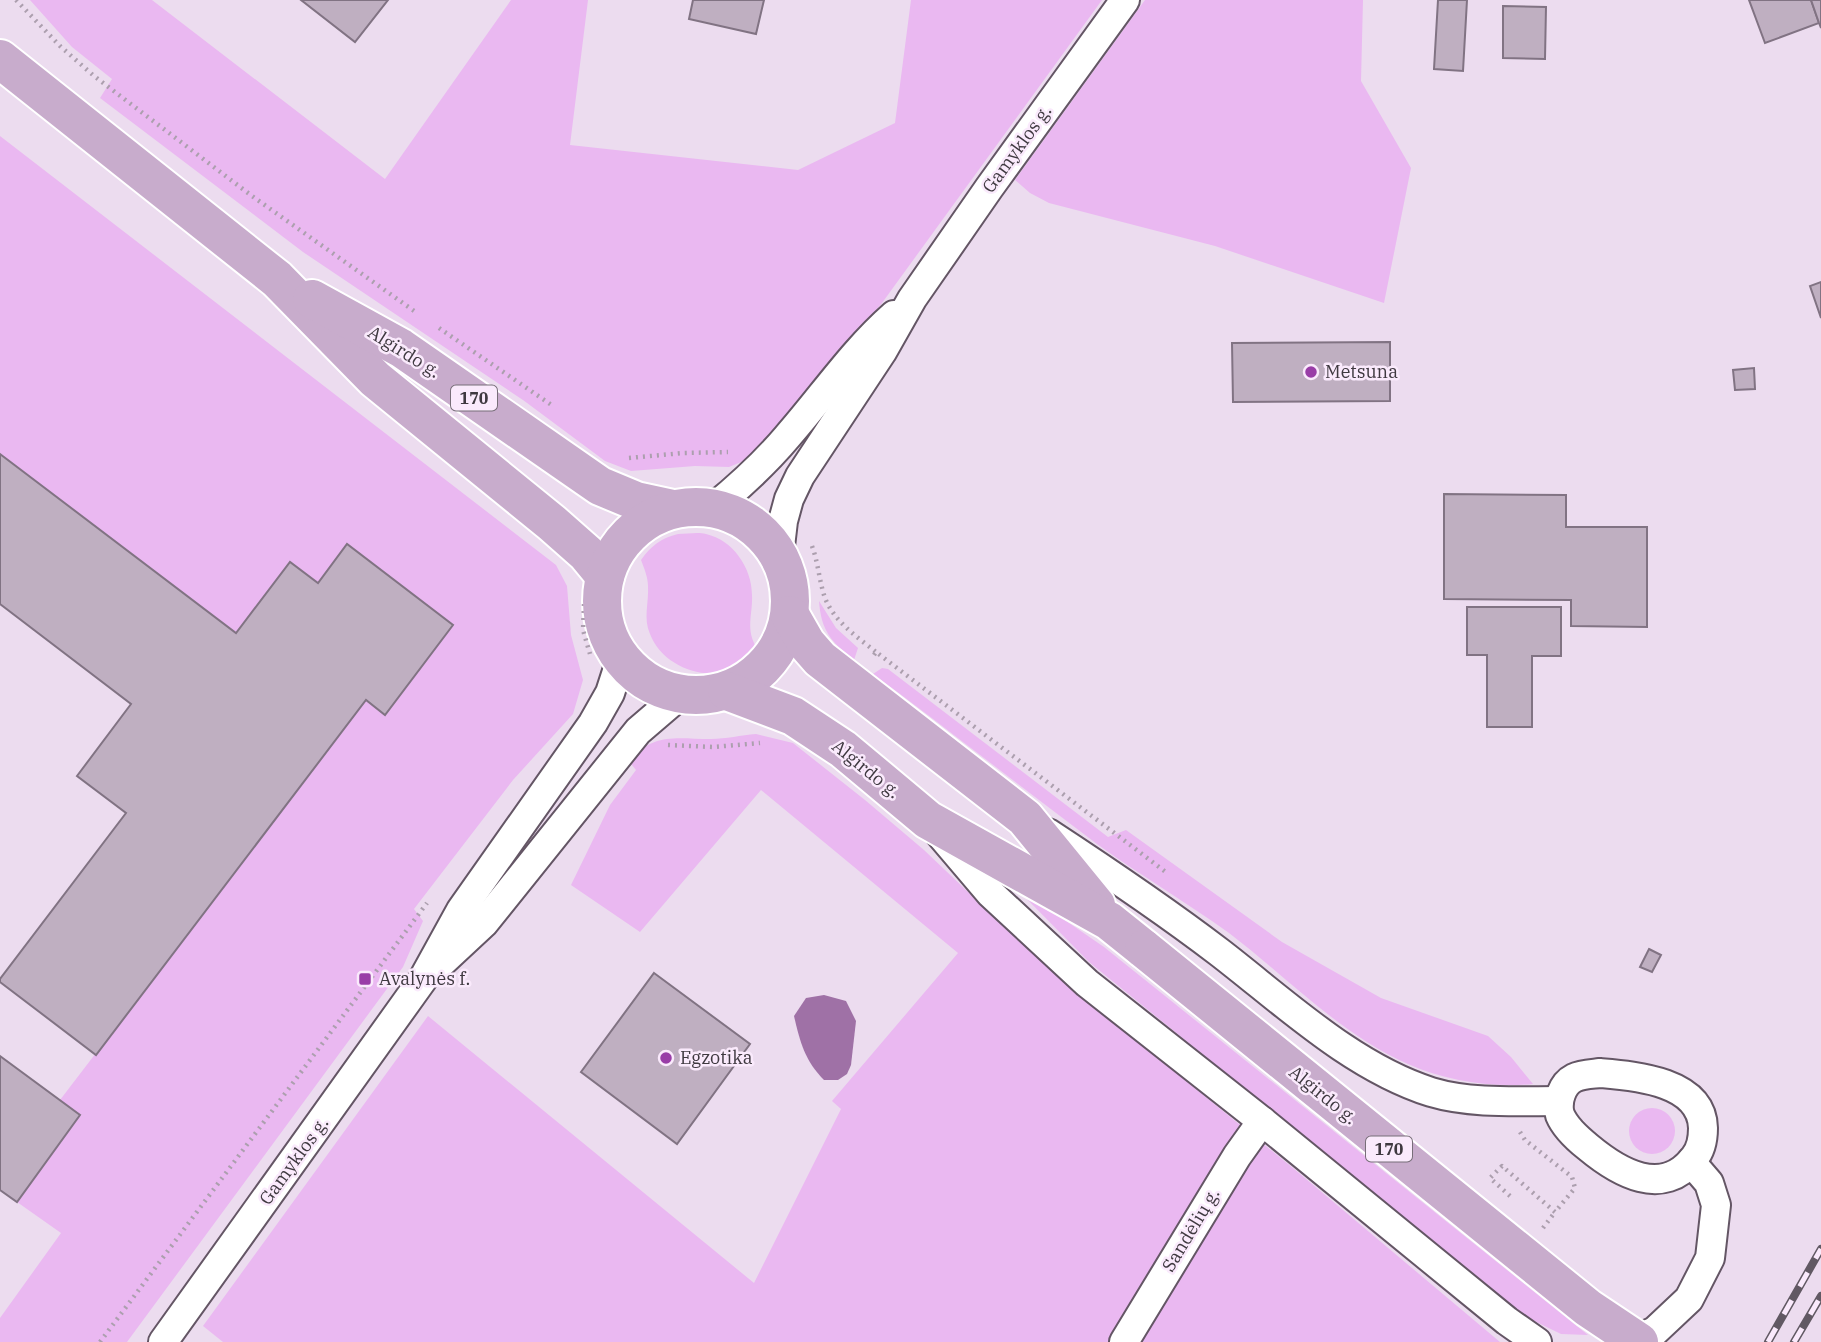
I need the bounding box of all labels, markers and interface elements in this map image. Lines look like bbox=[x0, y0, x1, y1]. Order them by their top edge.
street label: Gamyklos g. bbox=[977, 100, 1056, 197]
street label: Algirdo g. bbox=[364, 320, 445, 383]
place label: Metsuna bbox=[1325, 360, 1398, 383]
marker: Metsuna bbox=[1303, 364, 1319, 380]
road number: 170 bbox=[451, 386, 497, 410]
street label: Algirdo g. bbox=[828, 734, 905, 803]
place label: Avalynės f. bbox=[379, 967, 470, 990]
marker: Avalynės f. bbox=[357, 971, 373, 987]
place label: Egzotika bbox=[680, 1046, 753, 1069]
marker: Egzotika bbox=[658, 1050, 674, 1066]
street label: Algirdo g. bbox=[1285, 1060, 1362, 1129]
street label: Gamyklos g. bbox=[254, 1112, 333, 1209]
road number: 170 bbox=[1366, 1136, 1412, 1162]
street label: Sandėlių g. bbox=[1157, 1184, 1225, 1276]

